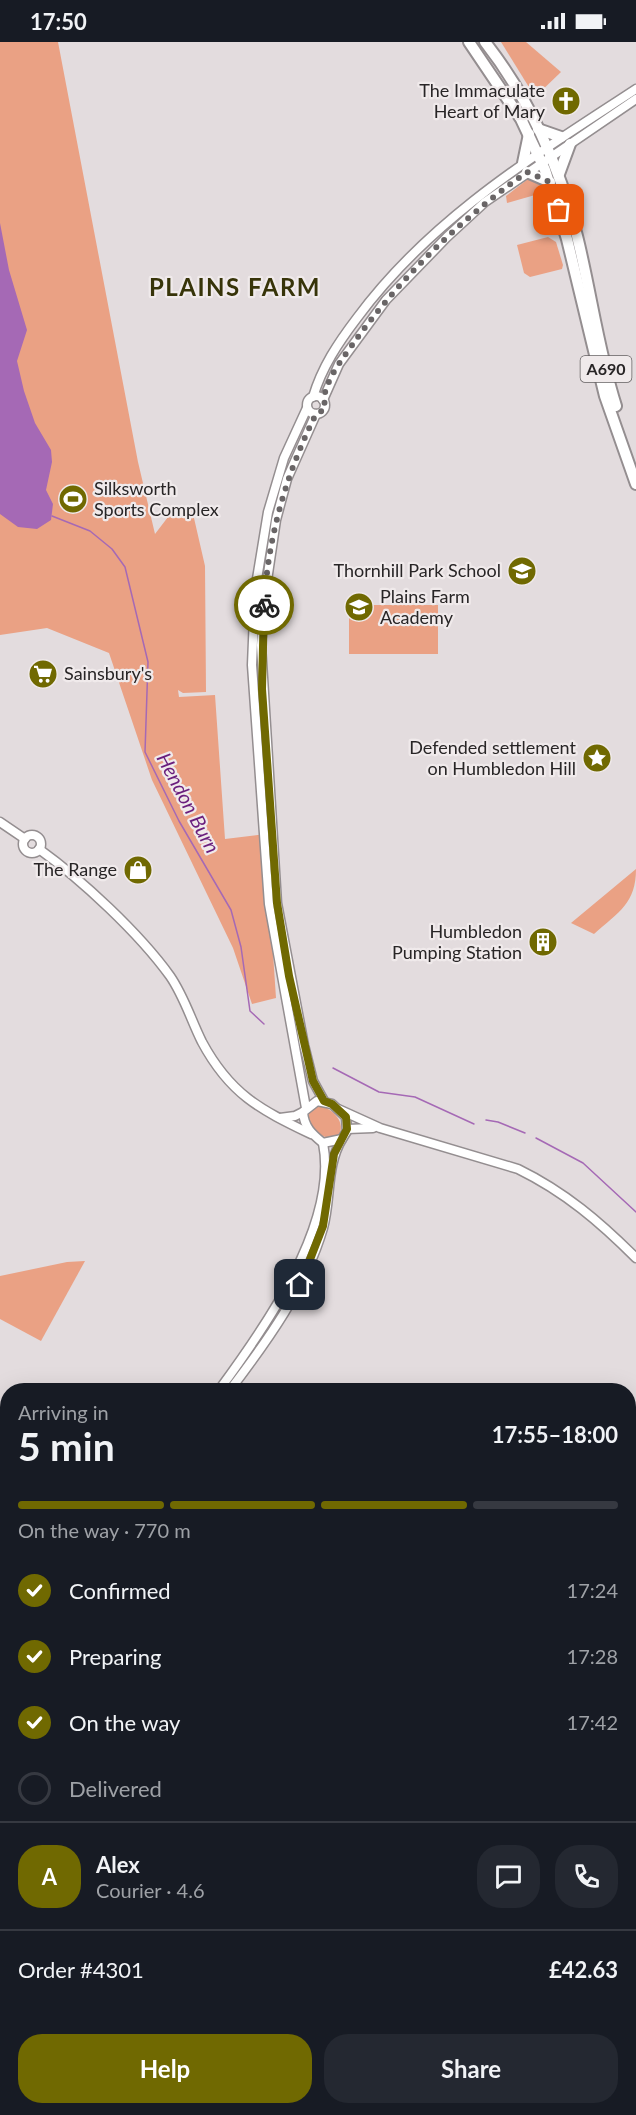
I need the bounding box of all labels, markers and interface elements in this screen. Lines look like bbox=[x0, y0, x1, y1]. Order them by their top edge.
text: 17:50 bbox=[30, 8, 87, 35]
place label: The Immaculate Heart of Mary bbox=[419, 79, 546, 122]
church icon: The Immaculate Heart of Mary bbox=[550, 85, 582, 117]
pin bbox=[533, 184, 584, 235]
icon: bag bbox=[542, 193, 575, 226]
district label: PLAINS FARM bbox=[149, 272, 321, 301]
road number: A690 bbox=[580, 356, 632, 382]
place label: Silksworth Sports Complex bbox=[94, 477, 219, 520]
sports icon: Silksworth Sports Complex bbox=[57, 483, 89, 515]
school or university icon: Thornhill Park School bbox=[506, 555, 538, 587]
place label: Thornhill Park School bbox=[333, 559, 501, 581]
courier bbox=[234, 575, 294, 635]
place label: Plains Farm Academy bbox=[380, 585, 470, 628]
icon: bike bbox=[248, 589, 281, 622]
school or university icon: Plains Farm Academy bbox=[343, 591, 375, 623]
supermarket icon: Sainsbury's bbox=[27, 658, 59, 690]
place label: Sainsbury's bbox=[64, 662, 152, 684]
place label: Defended settlement on Humbledon Hill bbox=[409, 736, 577, 779]
place icon: Defended settlement on Humbledon Hill bbox=[581, 742, 613, 774]
water label: Hendon Burn bbox=[152, 748, 225, 857]
shop icon: The Range bbox=[122, 854, 154, 886]
place label: The Range bbox=[34, 858, 117, 880]
place label: Humbledon Pumping Station bbox=[392, 920, 522, 963]
building icon: Humbledon Pumping Station bbox=[527, 926, 559, 958]
pin bbox=[274, 1259, 325, 1310]
icon: home bbox=[283, 1268, 316, 1301]
text: Arriving in bbox=[18, 1400, 109, 1424]
text: 17:55–18:00 bbox=[492, 1421, 618, 1448]
text: 5 min bbox=[18, 1423, 115, 1469]
text: On the way · 770 m bbox=[18, 1518, 191, 1542]
icon: check bbox=[18, 1574, 51, 1607]
text: Confirmed bbox=[69, 1577, 171, 1604]
text: 17:24 bbox=[567, 1578, 618, 1602]
icon: check bbox=[18, 1640, 51, 1673]
text: Preparing bbox=[69, 1643, 161, 1670]
text: 17:28 bbox=[567, 1644, 618, 1668]
icon: check bbox=[18, 1706, 51, 1739]
text: On the way bbox=[69, 1709, 180, 1736]
text: 17:42 bbox=[567, 1710, 618, 1734]
text: Delivered bbox=[69, 1775, 162, 1802]
button: chat bbox=[477, 1845, 540, 1908]
button: phone bbox=[555, 1845, 618, 1908]
text: Alex bbox=[96, 1851, 140, 1878]
text: A bbox=[42, 1863, 57, 1890]
text: Courier · 4.6 bbox=[96, 1878, 205, 1902]
text: Order #4301 bbox=[18, 1956, 144, 1983]
text: £42.63 bbox=[549, 1956, 618, 1983]
button: Help bbox=[18, 2034, 312, 2103]
button: Share bbox=[324, 2034, 618, 2103]

